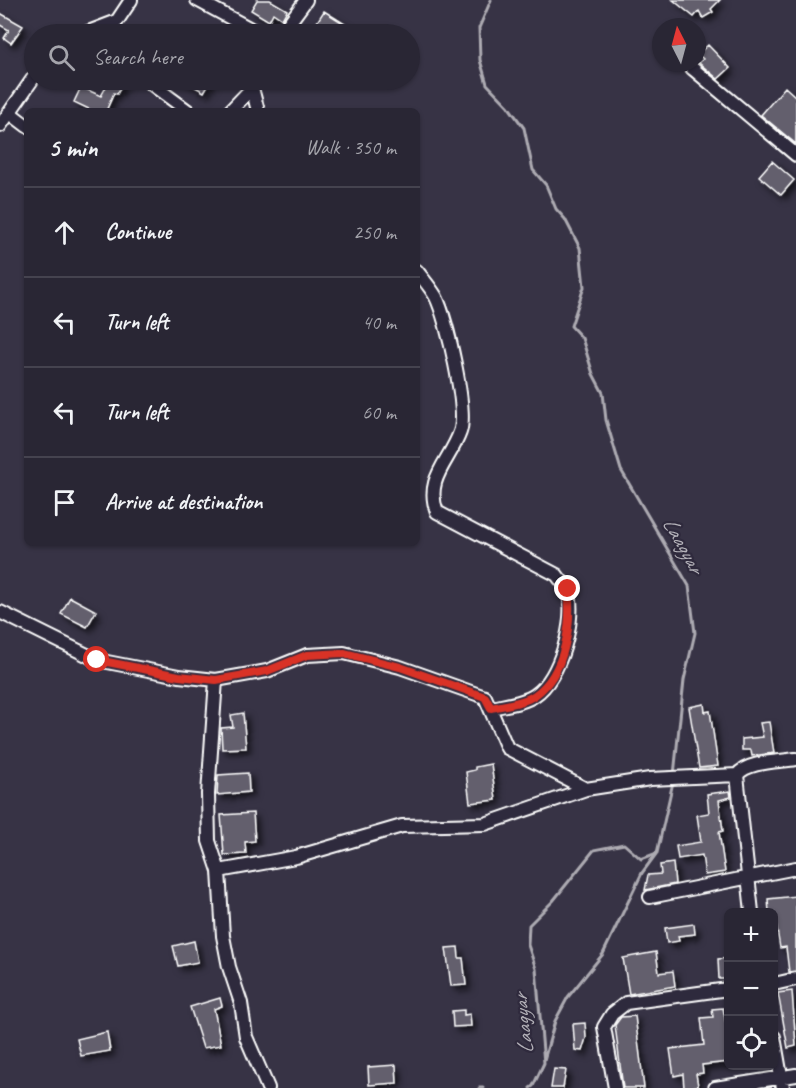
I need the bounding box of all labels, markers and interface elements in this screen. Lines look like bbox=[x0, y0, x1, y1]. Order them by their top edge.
north arrow bbox=[652, 18, 706, 72]
search box bbox=[24, 24, 420, 90]
icon: search bbox=[45, 41, 78, 74]
text: Search here bbox=[93, 43, 183, 71]
text: 5 min bbox=[48, 131, 97, 164]
text: Walk · 350 m bbox=[306, 135, 396, 160]
icon: ahead bbox=[48, 216, 81, 249]
text: Continue bbox=[105, 218, 171, 246]
text: 250 m bbox=[353, 220, 396, 245]
icon: left bbox=[48, 306, 81, 339]
text: Turn left bbox=[105, 308, 169, 336]
text: 40 m bbox=[362, 310, 396, 335]
icon: left bbox=[48, 396, 81, 429]
text: Turn left bbox=[105, 398, 169, 426]
text: 60 m bbox=[362, 400, 396, 425]
icon: arrive bbox=[48, 486, 81, 519]
text: Arrive at destination bbox=[105, 488, 262, 516]
water label: Laagyar bbox=[656, 512, 712, 582]
route end bbox=[554, 575, 580, 601]
route start bbox=[83, 646, 109, 672]
map controls bbox=[724, 908, 778, 1070]
button: + bbox=[724, 908, 778, 962]
button: − bbox=[724, 962, 778, 1016]
water label: Laagyar bbox=[506, 989, 540, 1055]
button: locate bbox=[724, 1016, 778, 1070]

